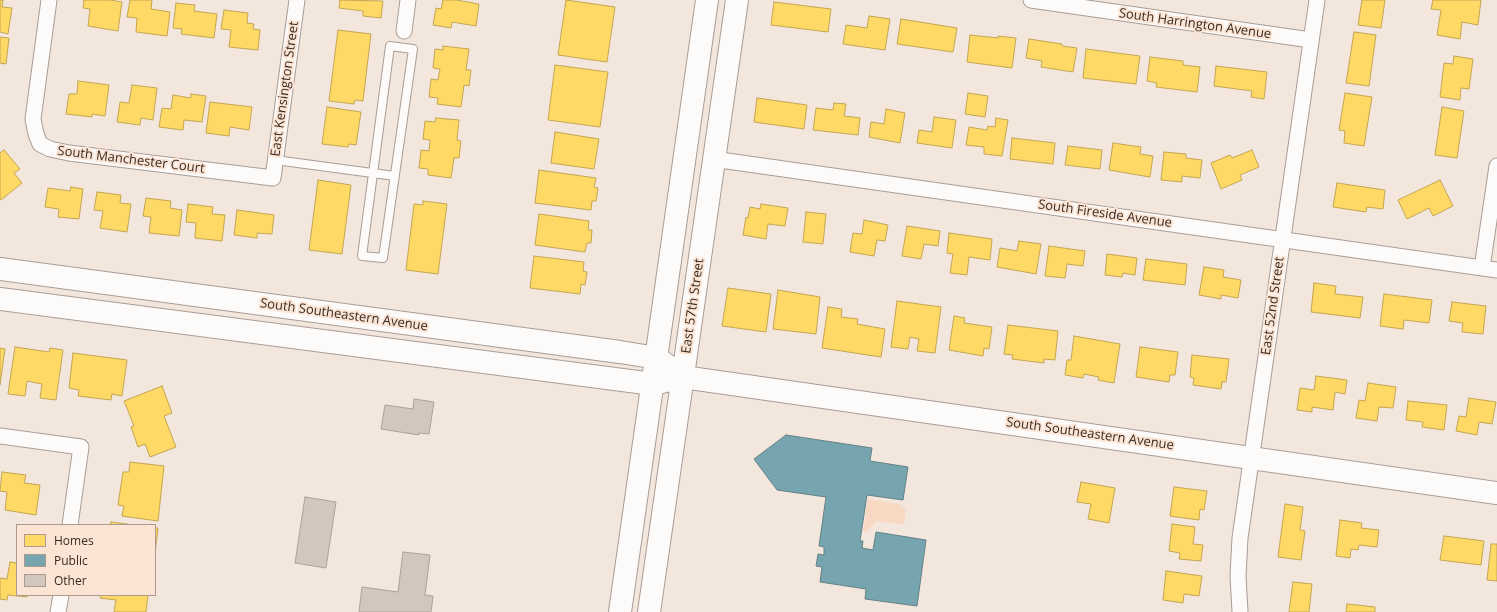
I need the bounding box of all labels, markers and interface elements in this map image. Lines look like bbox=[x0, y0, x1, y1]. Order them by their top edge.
street label: South Harrington Avenue bbox=[1118, 6, 1272, 42]
street label: East Kensington Street bbox=[268, 20, 302, 158]
street label: South Manchester Court bbox=[57, 143, 205, 177]
street label: South Fireside Avenue bbox=[1037, 197, 1173, 231]
street label: East 52nd Street bbox=[1258, 256, 1288, 356]
street label: East 57th Street bbox=[679, 257, 707, 355]
street label: South Southeastern Avenue bbox=[259, 296, 429, 334]
street label: South Southeastern Avenue bbox=[1005, 415, 1175, 453]
legend bbox=[16, 524, 156, 596]
text: Homes bbox=[54, 532, 94, 549]
text: Public bbox=[54, 552, 88, 569]
text: Other bbox=[54, 572, 87, 589]

